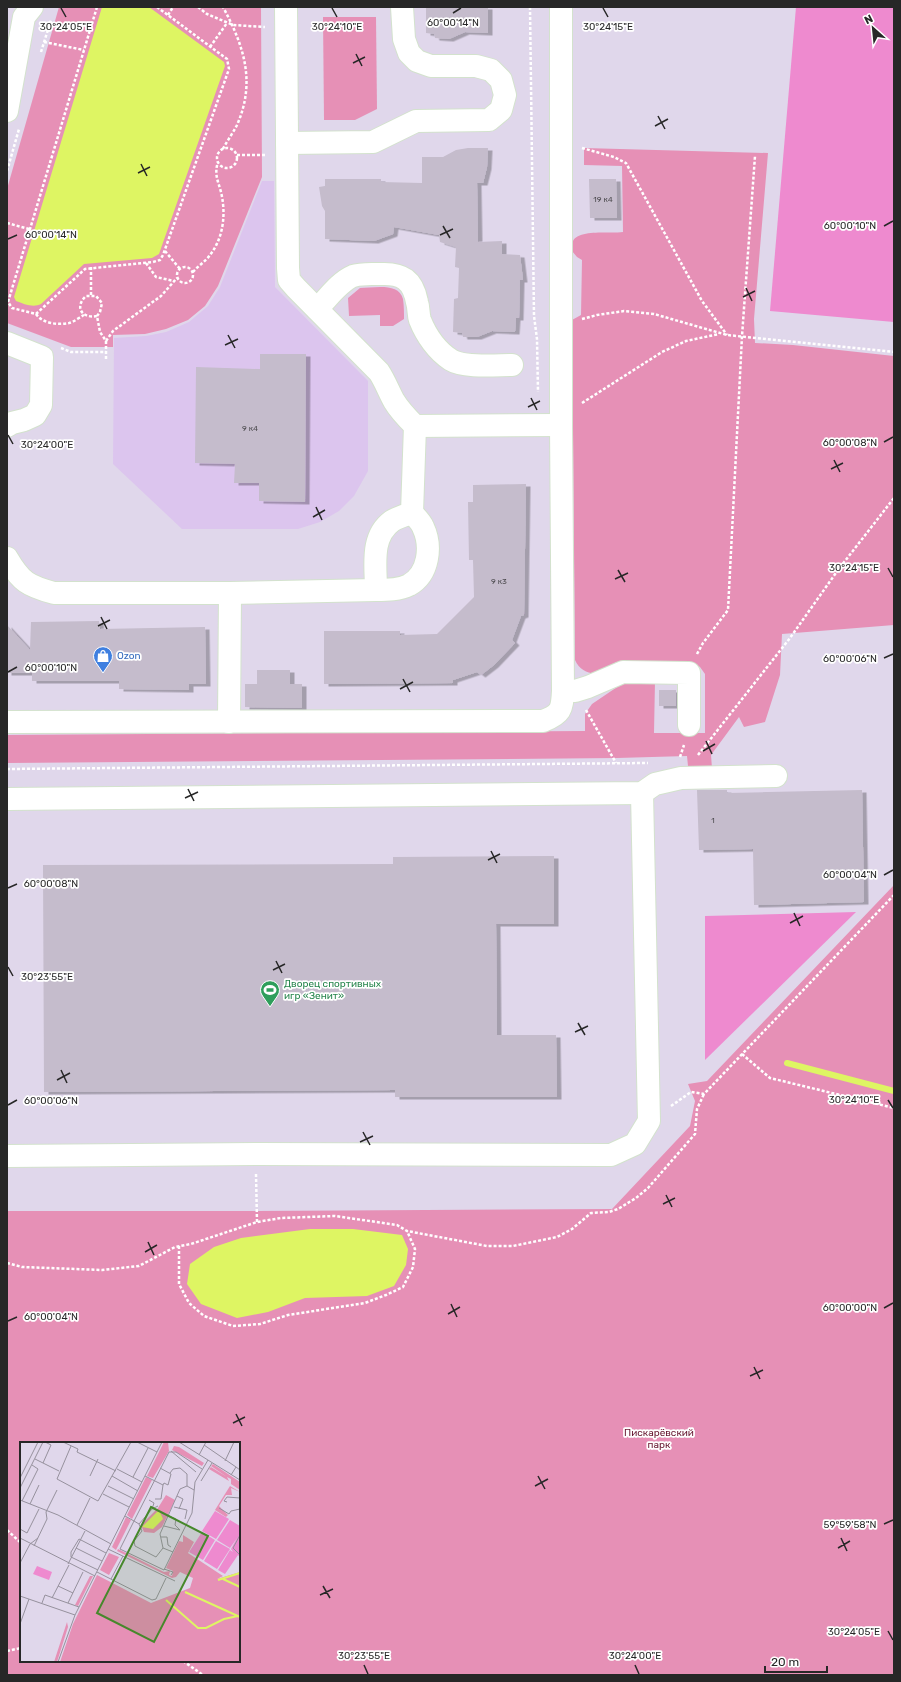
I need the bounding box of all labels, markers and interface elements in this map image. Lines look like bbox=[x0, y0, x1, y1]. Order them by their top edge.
north arrow bbox=[853, 8, 893, 48]
text: N bbox=[862, 12, 875, 27]
text: 60°00'14"N bbox=[427, 17, 479, 29]
text: 30°24'05"E bbox=[40, 21, 92, 33]
text: 30°24'10"E bbox=[312, 21, 362, 33]
text: 30°24'15"E bbox=[583, 21, 633, 33]
house number: 19 к4 bbox=[593, 195, 613, 204]
text: 60°00'10"N bbox=[824, 220, 876, 232]
text: 60°00'14"N bbox=[25, 229, 77, 241]
house number: 9 к4 bbox=[242, 424, 258, 433]
text: 60°00'08"N bbox=[823, 437, 877, 449]
text: 30°24'00"E bbox=[21, 439, 73, 451]
text: 30°24'15"E bbox=[829, 562, 879, 574]
house number: 9 к3 bbox=[491, 577, 507, 586]
shop icon: Ozon bbox=[92, 645, 114, 673]
place label: Ozon bbox=[117, 650, 141, 662]
text: 60°00'06"N bbox=[823, 653, 877, 665]
text: 60°00'10"N bbox=[25, 662, 77, 674]
house number: 1 bbox=[711, 816, 715, 825]
text: 60°00'04"N bbox=[823, 869, 877, 881]
text: 60°00'08"N bbox=[24, 878, 78, 890]
text: 30°23'55"E bbox=[21, 971, 73, 983]
place label: Дворец спортивных игр «Зенит» bbox=[284, 978, 382, 1002]
sports icon: Дворец спортивных игр «Зенит» bbox=[259, 979, 281, 1007]
text: 30°24'10"E bbox=[829, 1094, 879, 1106]
text: 60°00'06"N bbox=[24, 1095, 78, 1107]
text: 60°00'00"N bbox=[823, 1302, 877, 1314]
text: 60°00'04"N bbox=[24, 1311, 78, 1323]
park label: Пискарёвский парк bbox=[624, 1427, 694, 1451]
inset map bbox=[20, 1442, 240, 1662]
text: 59°59'58"N bbox=[824, 1519, 876, 1531]
text: 30°24'05"E bbox=[828, 1626, 880, 1638]
scale bar bbox=[765, 1648, 827, 1674]
text: 30°23'55"E bbox=[338, 1650, 390, 1662]
text: 30°24'00"E bbox=[609, 1650, 661, 1662]
text: 20 m bbox=[771, 1655, 799, 1669]

